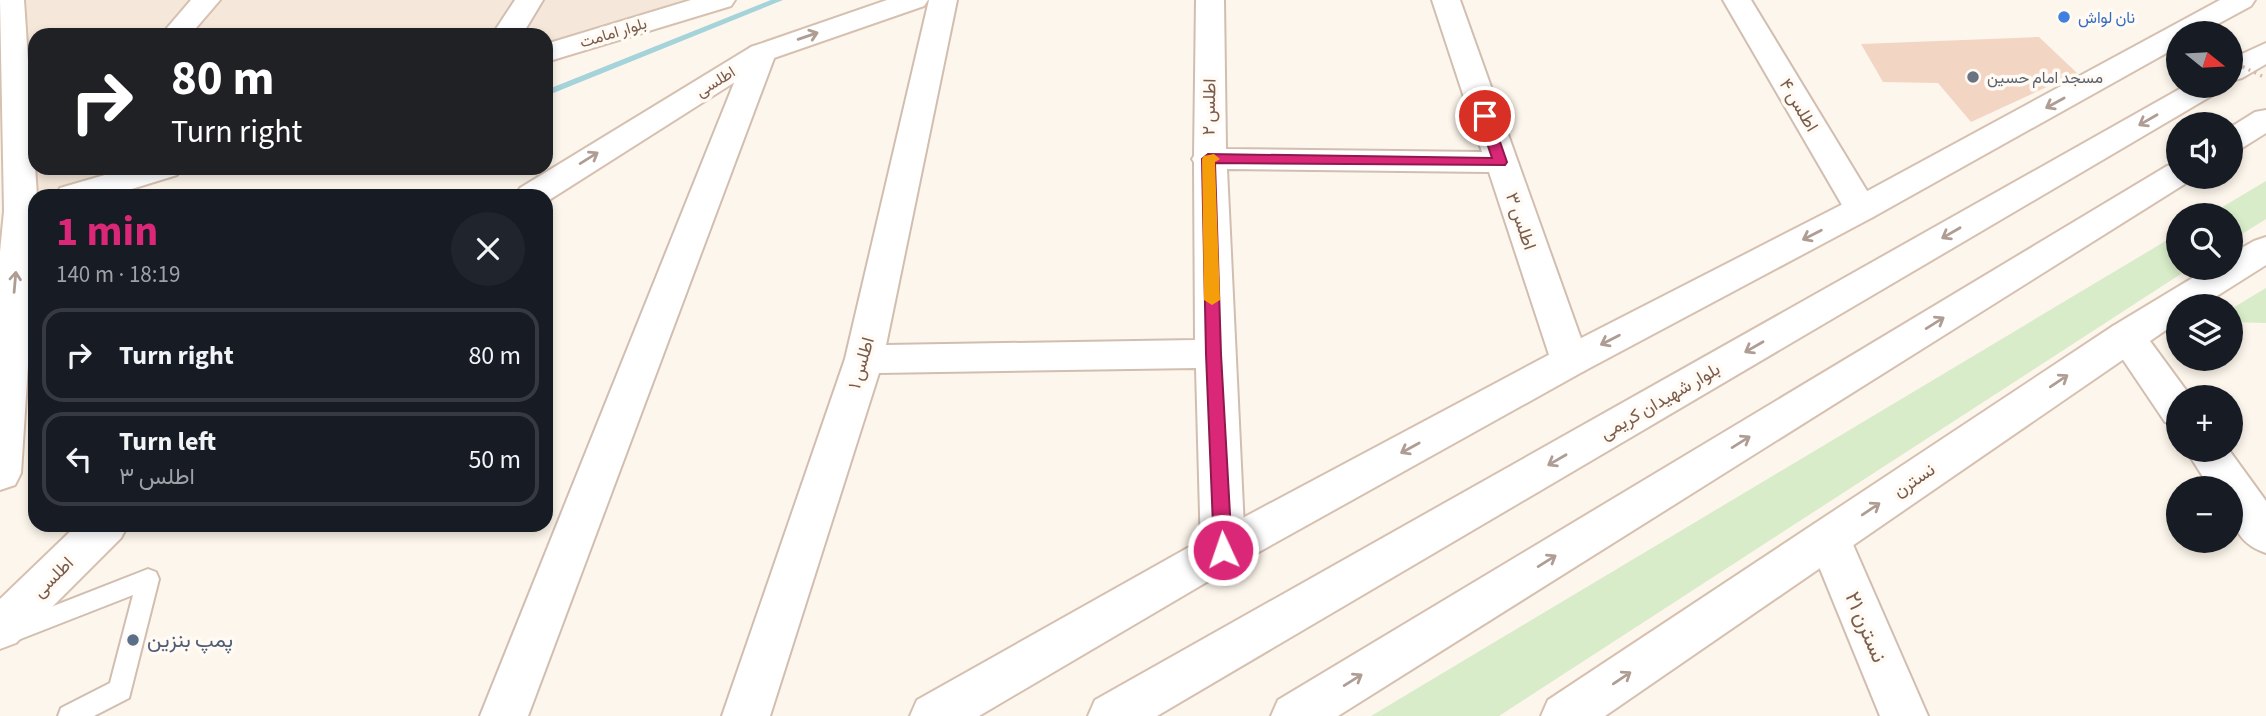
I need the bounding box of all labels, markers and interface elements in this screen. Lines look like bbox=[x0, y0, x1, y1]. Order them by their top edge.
place label: نان لواش bbox=[2078, 7, 2135, 29]
marker: نان لواش bbox=[2056, 9, 2072, 25]
street label: بلوار امامت bbox=[577, 12, 650, 54]
north arrow bbox=[2166, 21, 2244, 98]
map controls bbox=[2166, 21, 2243, 553]
one-way arrow bbox=[797, 29, 819, 41]
text: 80 m bbox=[171, 44, 275, 114]
icon: right bbox=[56, 56, 147, 147]
street label: اطلسی bbox=[691, 61, 740, 103]
place label: مسجد امام حسین bbox=[1987, 67, 2103, 89]
marker: مسجد امام حسین bbox=[1965, 69, 1981, 85]
street label: اطلس ۴ bbox=[1773, 74, 1824, 136]
street label: اطلس ۲ bbox=[1197, 78, 1222, 136]
pin bbox=[1455, 86, 1515, 146]
one-way arrow bbox=[2045, 96, 2065, 110]
icon: arrive bbox=[1466, 97, 1504, 135]
text: Turn right bbox=[171, 109, 302, 155]
button: sound bbox=[2166, 112, 2243, 189]
one-way arrow bbox=[2138, 114, 2159, 127]
one-way arrow bbox=[579, 151, 599, 165]
street label: اطلس ۳ bbox=[1499, 189, 1542, 253]
text: 1 min bbox=[56, 202, 158, 262]
button: search bbox=[2166, 203, 2243, 280]
button: close bbox=[451, 212, 525, 286]
one-way arrow bbox=[1941, 227, 1962, 240]
one-way arrow bbox=[1802, 229, 1823, 242]
text: 140 m · 18:19 bbox=[56, 258, 180, 291]
one-way arrow bbox=[9, 272, 22, 294]
button: layers bbox=[2166, 294, 2243, 371]
one-way arrow bbox=[1924, 316, 1944, 330]
street label: اطلس ۱ bbox=[842, 334, 881, 392]
one-way arrow bbox=[1600, 334, 1621, 347]
icon: right bbox=[60, 336, 98, 374]
text: Turn right bbox=[119, 337, 234, 374]
text: 80 m bbox=[468, 337, 521, 374]
one-way arrow bbox=[1744, 340, 1764, 354]
street label: بلوار شهیدان کریمی bbox=[1596, 357, 1725, 446]
one-way arrow bbox=[2049, 374, 2068, 388]
button: + bbox=[2166, 385, 2243, 462]
text: Turn left bbox=[119, 423, 216, 460]
one-way arrow bbox=[1730, 435, 1750, 449]
icon: left bbox=[60, 440, 98, 478]
text: 50 m bbox=[468, 441, 521, 478]
one-way arrow bbox=[1400, 442, 1421, 455]
one-way arrow bbox=[1547, 453, 1567, 467]
street label: نسترن bbox=[1888, 457, 1940, 503]
text: اطلس ۳ bbox=[119, 460, 195, 493]
button: − bbox=[2166, 476, 2243, 553]
one-way arrow bbox=[1861, 502, 1880, 516]
position arrow bbox=[1186, 513, 1260, 587]
street label: اطلسی bbox=[27, 551, 79, 603]
one-way arrow bbox=[1536, 554, 1556, 568]
street label: نسترن ۲۱ bbox=[1838, 587, 1894, 667]
place label: پمپ بنزین bbox=[147, 625, 233, 655]
marker: پمپ بنزین bbox=[125, 632, 141, 648]
one-way arrow bbox=[1611, 671, 1631, 685]
one-way arrow bbox=[1343, 673, 1363, 687]

